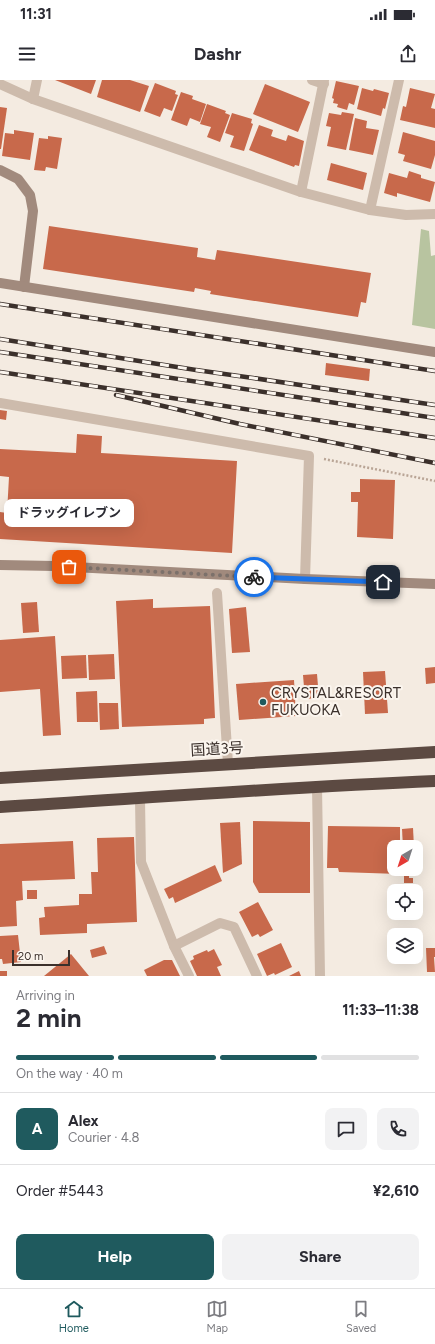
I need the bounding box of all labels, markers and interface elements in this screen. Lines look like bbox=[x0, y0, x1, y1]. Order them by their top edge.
text: 11:31 bbox=[20, 5, 52, 23]
icon: menu bbox=[16, 43, 38, 65]
text: Dashr bbox=[194, 43, 241, 65]
icon: share bbox=[397, 43, 419, 65]
callout: ドラッグイレブン bbox=[4, 499, 134, 527]
text: ドラッグイレブン bbox=[17, 505, 121, 520]
pin bbox=[52, 550, 86, 584]
icon: bag bbox=[58, 556, 80, 578]
courier bbox=[234, 557, 274, 597]
pin bbox=[366, 565, 400, 599]
icon: bike bbox=[243, 566, 265, 588]
icon: home bbox=[372, 571, 394, 593]
place label: CRYSTAL&RESORT FUKUOKA bbox=[271, 684, 402, 719]
marker: CRYSTAL&RESORT FUKUOKA bbox=[258, 697, 268, 707]
street label: 国道3号 bbox=[190, 739, 244, 759]
north arrow bbox=[387, 840, 423, 876]
map controls bbox=[387, 840, 423, 964]
button: locate bbox=[387, 884, 423, 920]
button: layers bbox=[387, 928, 423, 964]
scale bar bbox=[12, 948, 70, 967]
text: 20 m bbox=[18, 950, 43, 963]
text: Arriving in bbox=[16, 988, 75, 1003]
text: 11:33–11:38 bbox=[342, 1001, 419, 1019]
text: 2 min bbox=[16, 1002, 82, 1034]
text: On the way · 40 m bbox=[16, 1066, 123, 1081]
button: chat bbox=[325, 1108, 367, 1150]
button: phone bbox=[377, 1108, 419, 1150]
text: Alex bbox=[68, 1112, 98, 1130]
text: A bbox=[32, 1120, 42, 1138]
text: Courier · 4.8 bbox=[68, 1130, 140, 1145]
text: Order #5443 bbox=[16, 1182, 103, 1200]
text: ¥2,610 bbox=[373, 1182, 419, 1200]
button: Help bbox=[16, 1234, 214, 1280]
button: Share bbox=[222, 1234, 419, 1280]
tab: Home bbox=[59, 1298, 89, 1335]
tab: Map bbox=[206, 1298, 228, 1335]
tab: Saved bbox=[346, 1298, 376, 1335]

